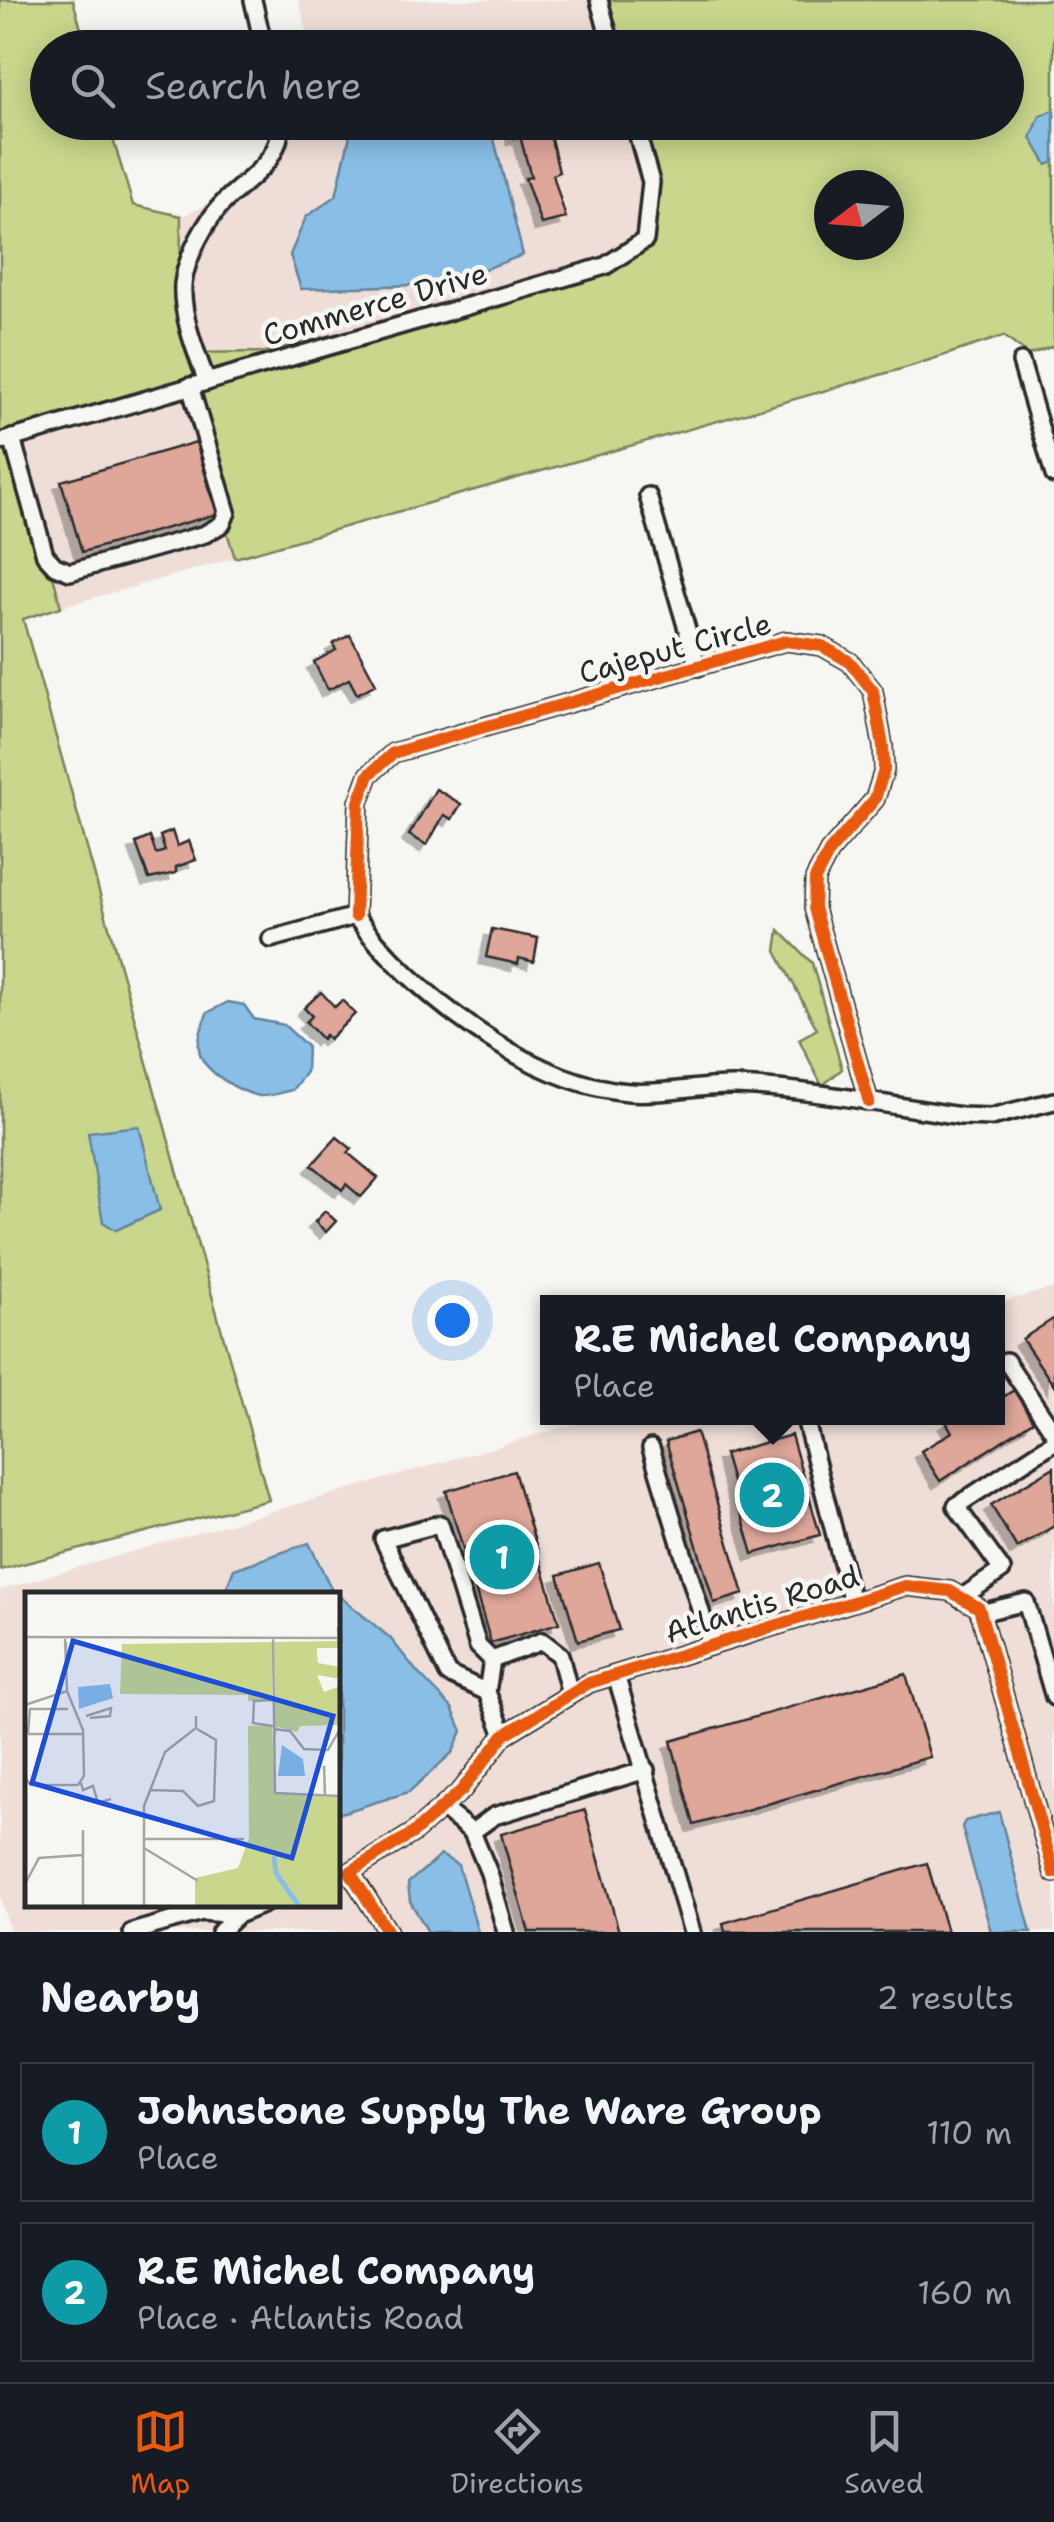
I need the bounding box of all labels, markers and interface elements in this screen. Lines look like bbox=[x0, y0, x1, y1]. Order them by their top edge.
search box bbox=[30, 30, 1024, 140]
icon: search bbox=[65, 58, 120, 113]
text: Search here bbox=[145, 60, 362, 111]
north arrow bbox=[814, 170, 904, 260]
street label: Commerce Drive bbox=[258, 252, 492, 356]
street label: Cajeput Circle bbox=[574, 603, 776, 693]
your location bbox=[427, 1295, 478, 1346]
popup bbox=[540, 1295, 1005, 1425]
text: R.E Michel Company bbox=[573, 1313, 972, 1364]
text: Place bbox=[573, 1364, 655, 1407]
pin: 2 bbox=[740, 1458, 804, 1532]
pin: 1 bbox=[470, 1520, 534, 1594]
street label: Atlantis Road bbox=[660, 1555, 864, 1653]
inset map bbox=[25, 1592, 340, 1907]
text: Nearby bbox=[40, 1969, 200, 2025]
text: 2 results bbox=[877, 1976, 1014, 2019]
text: Johnstone Supply The Ware Group bbox=[137, 2085, 821, 2136]
text: 1 bbox=[67, 2111, 82, 2154]
text: 110 m bbox=[926, 2111, 1012, 2154]
text: Place bbox=[137, 2136, 219, 2179]
text: R.E Michel Company bbox=[137, 2245, 535, 2296]
text: 2 bbox=[63, 2271, 86, 2314]
text: 160 m bbox=[917, 2271, 1012, 2314]
text: Place · Atlantis Road bbox=[137, 2296, 464, 2339]
tab: Map bbox=[130, 2404, 190, 2502]
tab: Directions bbox=[451, 2404, 584, 2502]
tab: Saved bbox=[844, 2404, 924, 2502]

